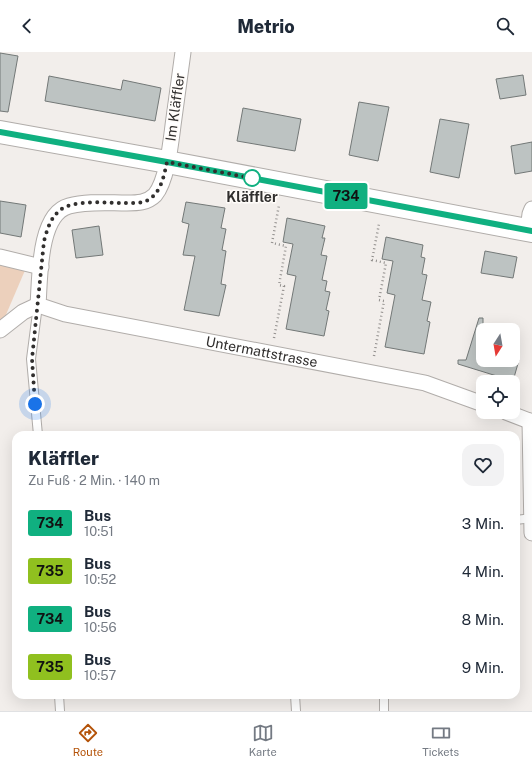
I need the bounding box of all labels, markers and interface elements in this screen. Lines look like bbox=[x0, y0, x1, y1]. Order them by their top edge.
icon: back bbox=[16, 15, 38, 37]
icon: search bbox=[494, 15, 516, 37]
text: Metrio bbox=[237, 16, 295, 37]
street label: Im Kläffler bbox=[162, 72, 188, 142]
marker: Kläffler bbox=[243, 169, 261, 187]
line badge: 734 bbox=[323, 183, 369, 209]
text: 734 bbox=[332, 188, 360, 204]
place label: Kläffler bbox=[226, 189, 278, 205]
north arrow bbox=[476, 323, 520, 367]
map controls bbox=[476, 323, 520, 419]
street label: Untermattstrasse bbox=[205, 333, 319, 370]
button: locate bbox=[476, 375, 520, 419]
your location bbox=[25, 394, 45, 414]
button: heart bbox=[462, 444, 504, 486]
text: Kläffler bbox=[28, 447, 99, 469]
text: Zu Fuß · 2 Min. · 140 m bbox=[28, 473, 160, 488]
text: Bus bbox=[84, 507, 111, 524]
text: 734 bbox=[36, 515, 64, 531]
text: 3 Min. bbox=[462, 515, 504, 532]
text: 10:51 bbox=[84, 524, 114, 539]
text: Bus bbox=[84, 555, 111, 572]
text: 735 bbox=[36, 563, 64, 579]
text: 4 Min. bbox=[462, 563, 504, 580]
text: 10:52 bbox=[84, 572, 116, 587]
text: Bus bbox=[84, 603, 111, 620]
text: 734 bbox=[36, 611, 64, 627]
text: 8 Min. bbox=[462, 611, 504, 628]
text: 10:56 bbox=[84, 620, 117, 635]
text: Bus bbox=[84, 651, 111, 668]
text: 735 bbox=[36, 659, 64, 675]
text: 9 Min. bbox=[462, 659, 504, 676]
text: 10:57 bbox=[84, 668, 116, 683]
tab: Route bbox=[73, 722, 103, 758]
tab: Karte bbox=[249, 722, 277, 758]
tab: Tickets bbox=[422, 722, 459, 758]

